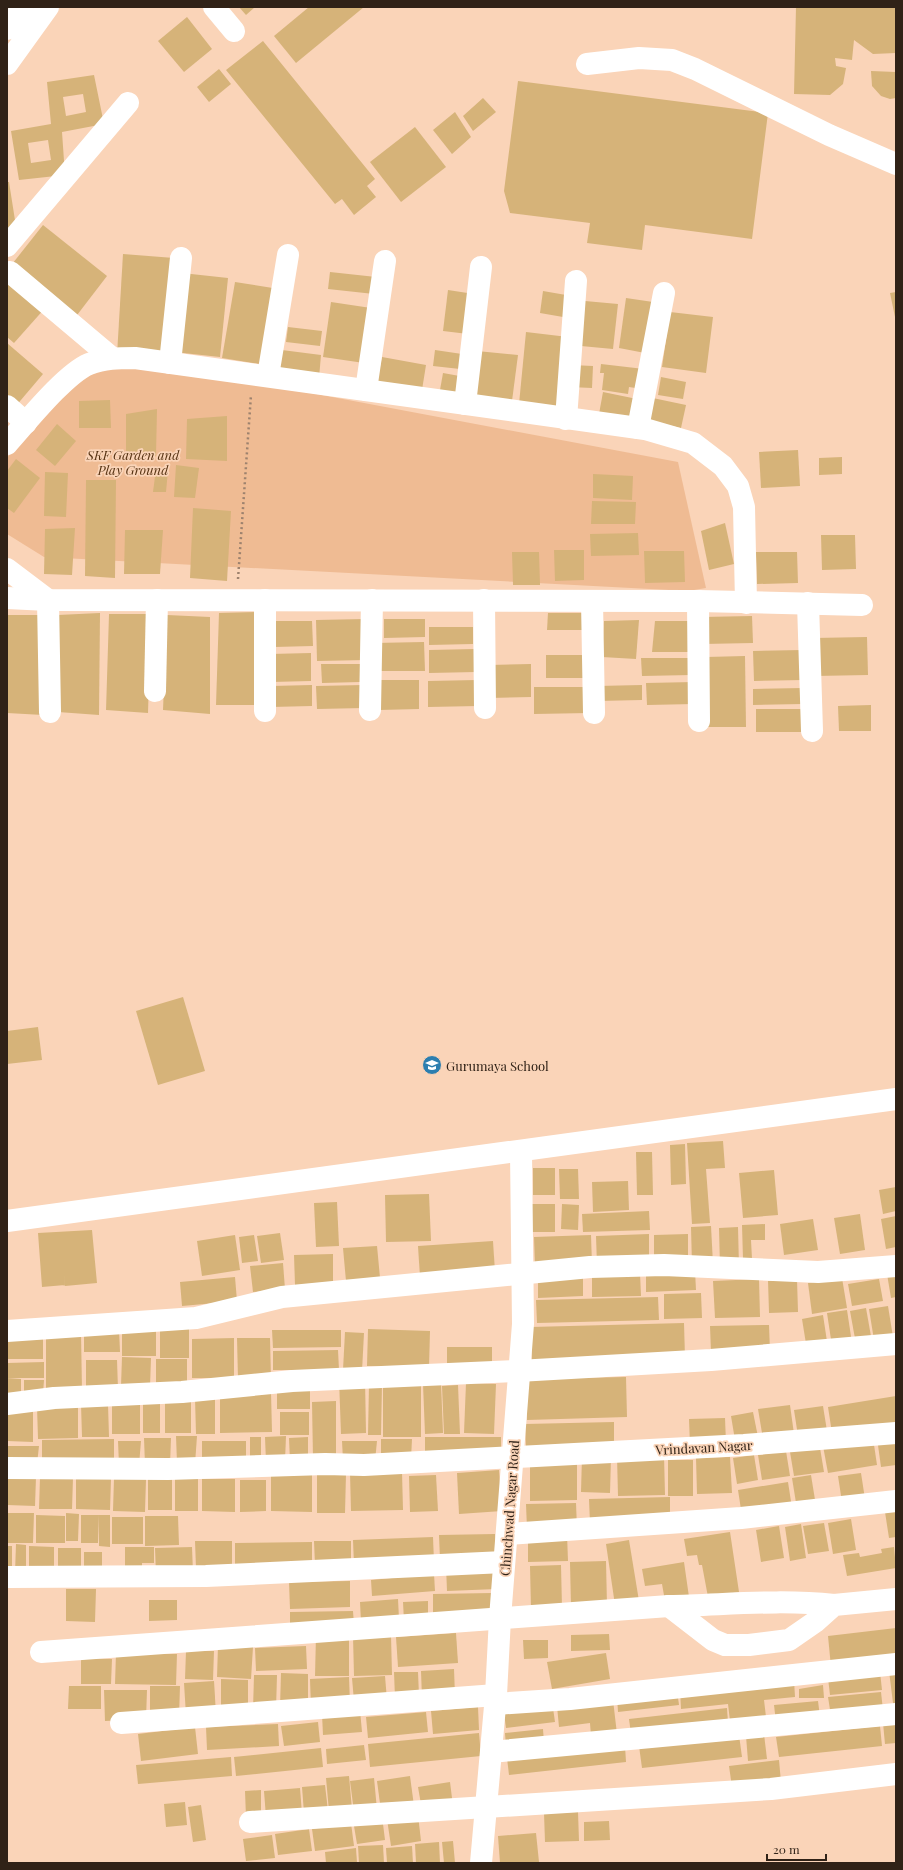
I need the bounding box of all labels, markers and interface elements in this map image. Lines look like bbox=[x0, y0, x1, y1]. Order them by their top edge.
park label: SKF Garden and Play Ground bbox=[86, 446, 180, 478]
school or university icon: Gurumaya School bbox=[421, 1054, 443, 1076]
place label: Gurumaya School bbox=[446, 1057, 549, 1074]
street label: Vrindavan Nagar bbox=[654, 1436, 753, 1458]
street label: Chinchwad Nagar Road bbox=[496, 1439, 522, 1576]
scale bar bbox=[767, 1836, 826, 1862]
text: 20 m bbox=[773, 1841, 800, 1857]

